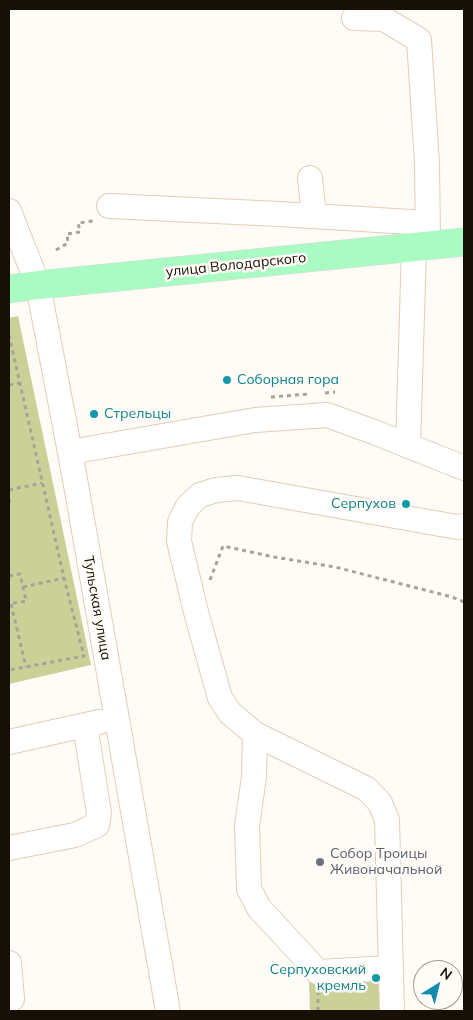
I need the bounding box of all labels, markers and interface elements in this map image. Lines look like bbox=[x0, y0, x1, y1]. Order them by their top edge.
street label: улица Володарского bbox=[165, 249, 307, 281]
place label: Соборная гора bbox=[237, 372, 339, 388]
marker: Соборная гора bbox=[221, 374, 233, 386]
place label: Стрельцы bbox=[104, 406, 171, 422]
marker: Стрельцы bbox=[88, 408, 100, 420]
place label: Серпухов bbox=[331, 496, 396, 512]
marker: Серпухов bbox=[400, 498, 412, 510]
street label: Тульская улица bbox=[80, 554, 114, 662]
place label: Собор Троицы Живоначальной bbox=[330, 846, 442, 879]
marker: Собор Троицы Живоначальной bbox=[314, 856, 326, 868]
north arrow bbox=[413, 960, 463, 1010]
place label: Серпуховский кремль bbox=[270, 962, 366, 994]
text: N bbox=[437, 963, 456, 984]
marker: Серпуховский кремль bbox=[370, 972, 382, 984]

